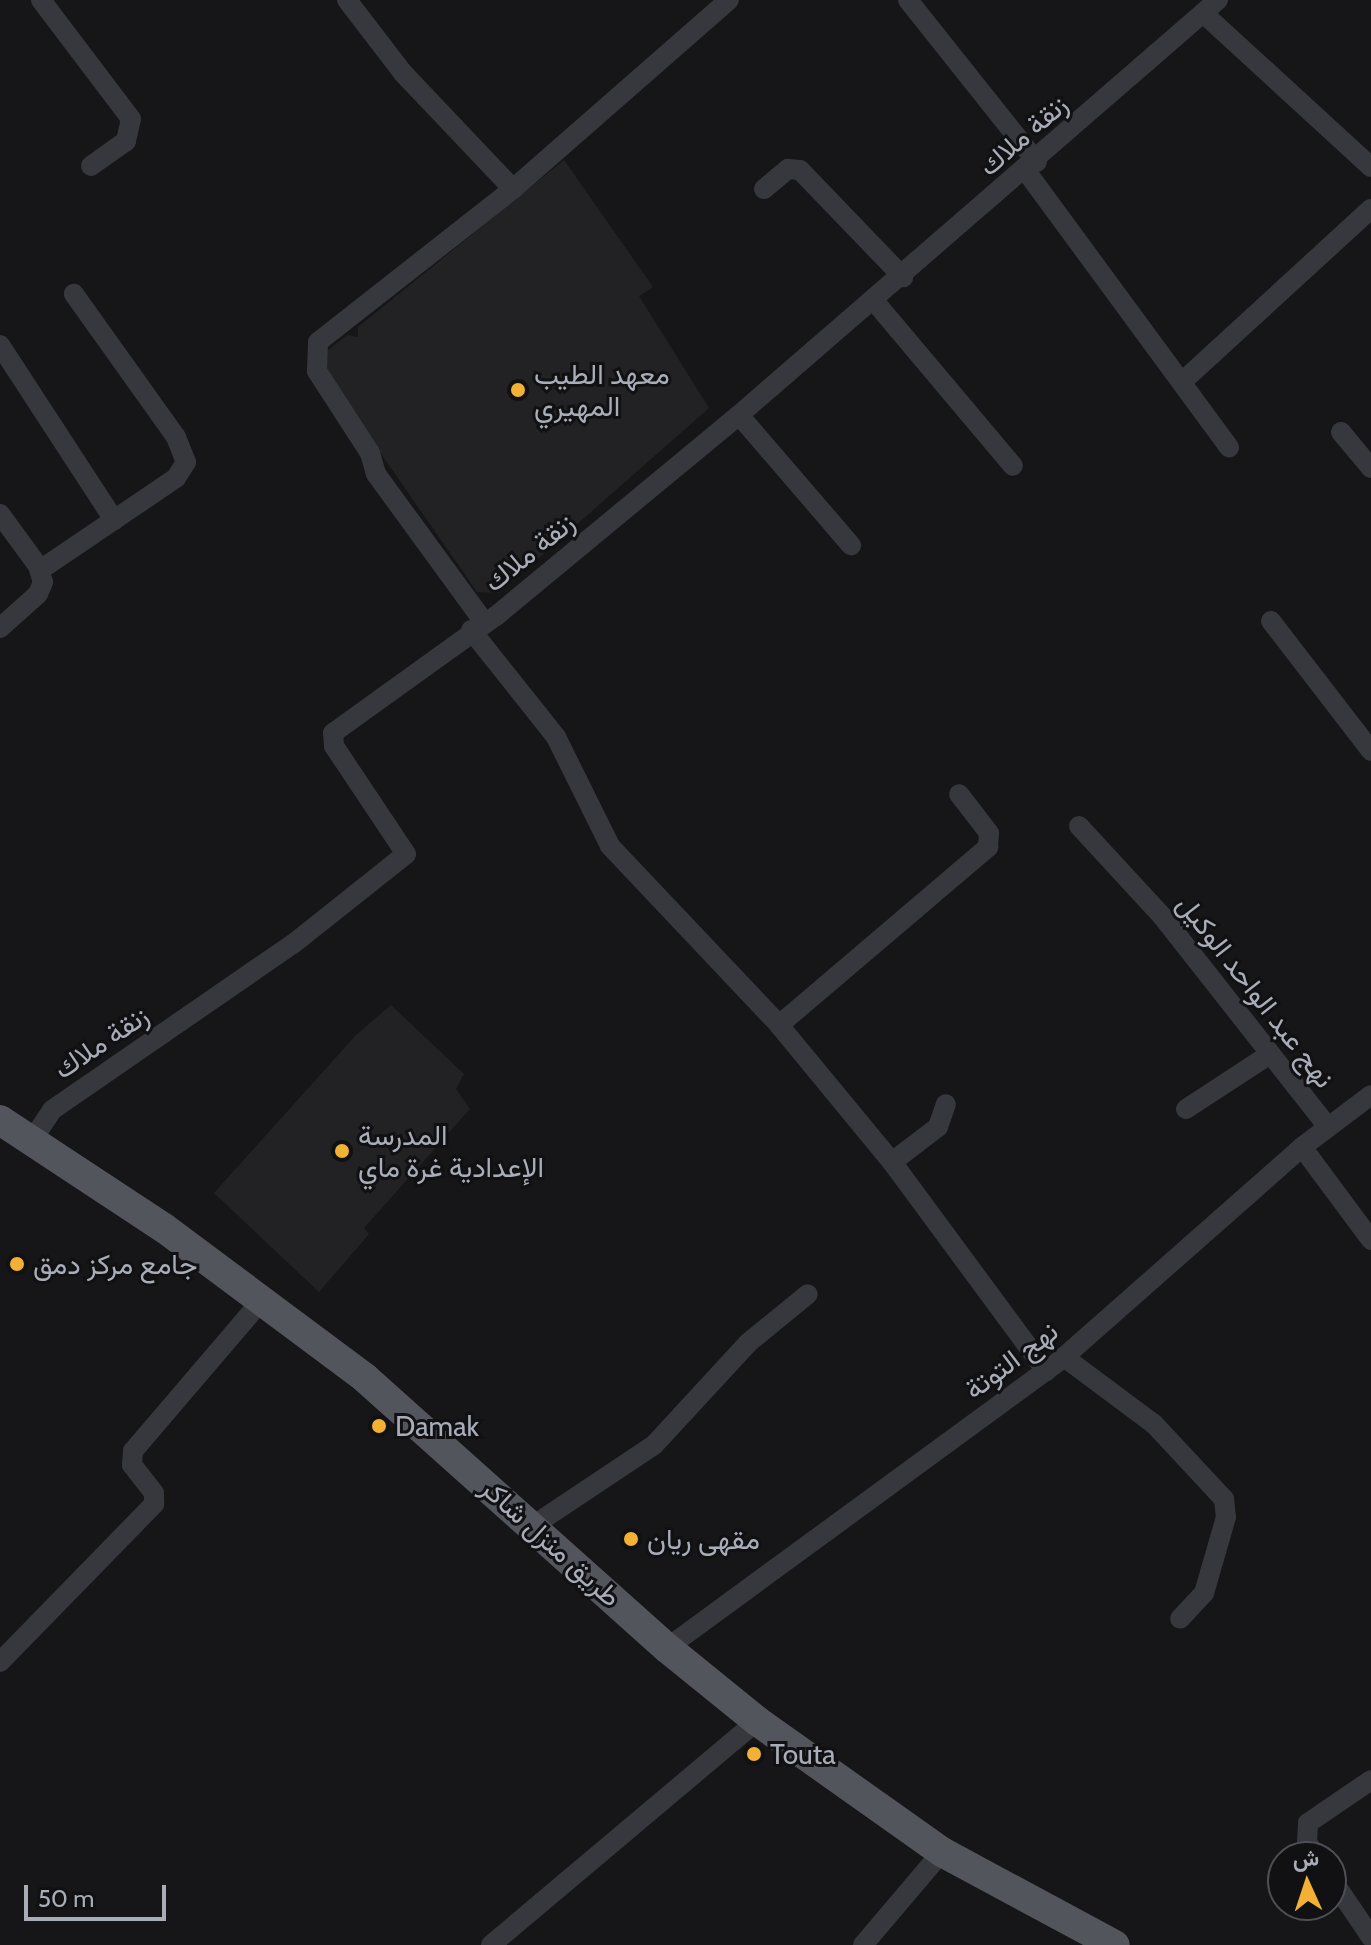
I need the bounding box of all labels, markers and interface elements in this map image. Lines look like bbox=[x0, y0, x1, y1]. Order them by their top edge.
street label: زنقة ملاك bbox=[972, 87, 1074, 183]
place label: معهد الطيب المهيري bbox=[534, 357, 670, 423]
marker: معهد الطيب المهيري bbox=[509, 381, 527, 399]
street label: زنقة ملاك bbox=[477, 505, 581, 599]
street label: نهج عبد الواحد الوكيل bbox=[1170, 888, 1342, 1094]
street label: زنقة ملاك bbox=[47, 998, 155, 1086]
place label: المدرسة الإعدادية غرة ماي bbox=[358, 1118, 544, 1184]
marker: المدرسة الإعدادية غرة ماي bbox=[333, 1142, 351, 1160]
place label: جامع مركز دمق bbox=[33, 1247, 197, 1281]
marker: جامع مركز دمق bbox=[8, 1255, 26, 1273]
street label: نهج التوتة bbox=[958, 1314, 1064, 1406]
place label: Damak bbox=[395, 1409, 479, 1443]
marker: Damak bbox=[370, 1417, 388, 1435]
street label: طريق منزل شاكر bbox=[474, 1470, 628, 1614]
place label: مقهى ريان bbox=[647, 1522, 760, 1556]
marker: مقهى ريان bbox=[622, 1530, 640, 1548]
place label: Touta bbox=[770, 1737, 836, 1771]
marker: Touta bbox=[745, 1745, 763, 1763]
north arrow bbox=[1267, 1841, 1347, 1921]
text: ش bbox=[1292, 1844, 1320, 1873]
scale bar bbox=[28, 1869, 170, 1919]
text: 50 m bbox=[38, 1884, 94, 1913]

